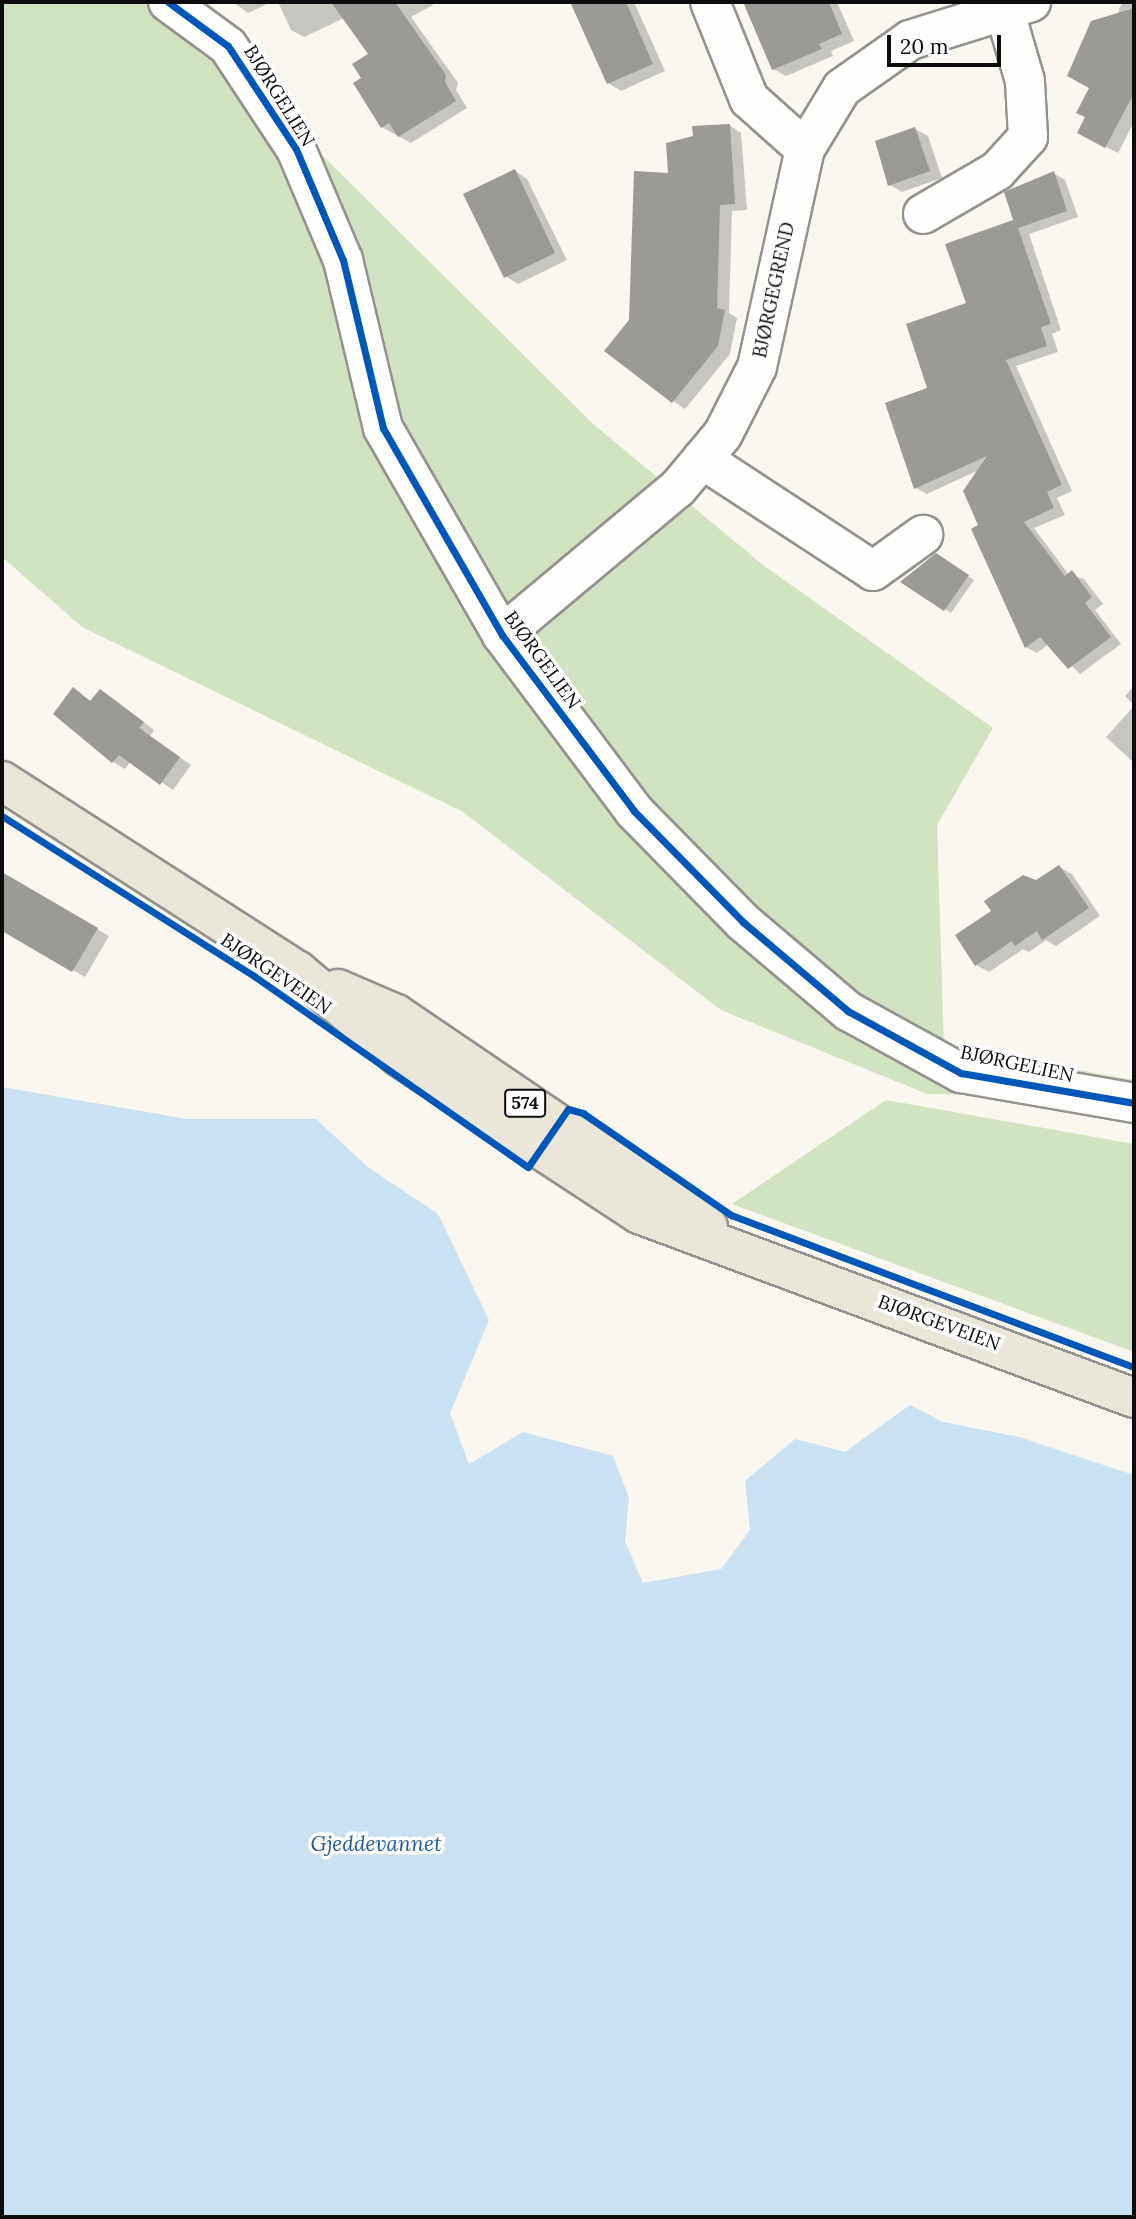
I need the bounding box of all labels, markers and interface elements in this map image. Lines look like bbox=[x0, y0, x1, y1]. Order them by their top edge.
scale bar bbox=[891, 21, 1005, 65]
text: 20 m bbox=[900, 33, 949, 60]
street label: BJØRGELIEN bbox=[239, 41, 319, 151]
street label: BJØRGEGREND bbox=[748, 220, 800, 360]
street label: BJØRGELIEN bbox=[499, 607, 585, 713]
street label: BJØRGEVEIEN bbox=[216, 929, 336, 1019]
street label: BJØRGELIEN bbox=[958, 1041, 1076, 1087]
road number: 574 bbox=[504, 1088, 546, 1118]
street label: BJØRGEVEIEN bbox=[875, 1290, 1003, 1356]
water label: Gjeddevannet bbox=[310, 1831, 442, 1857]

